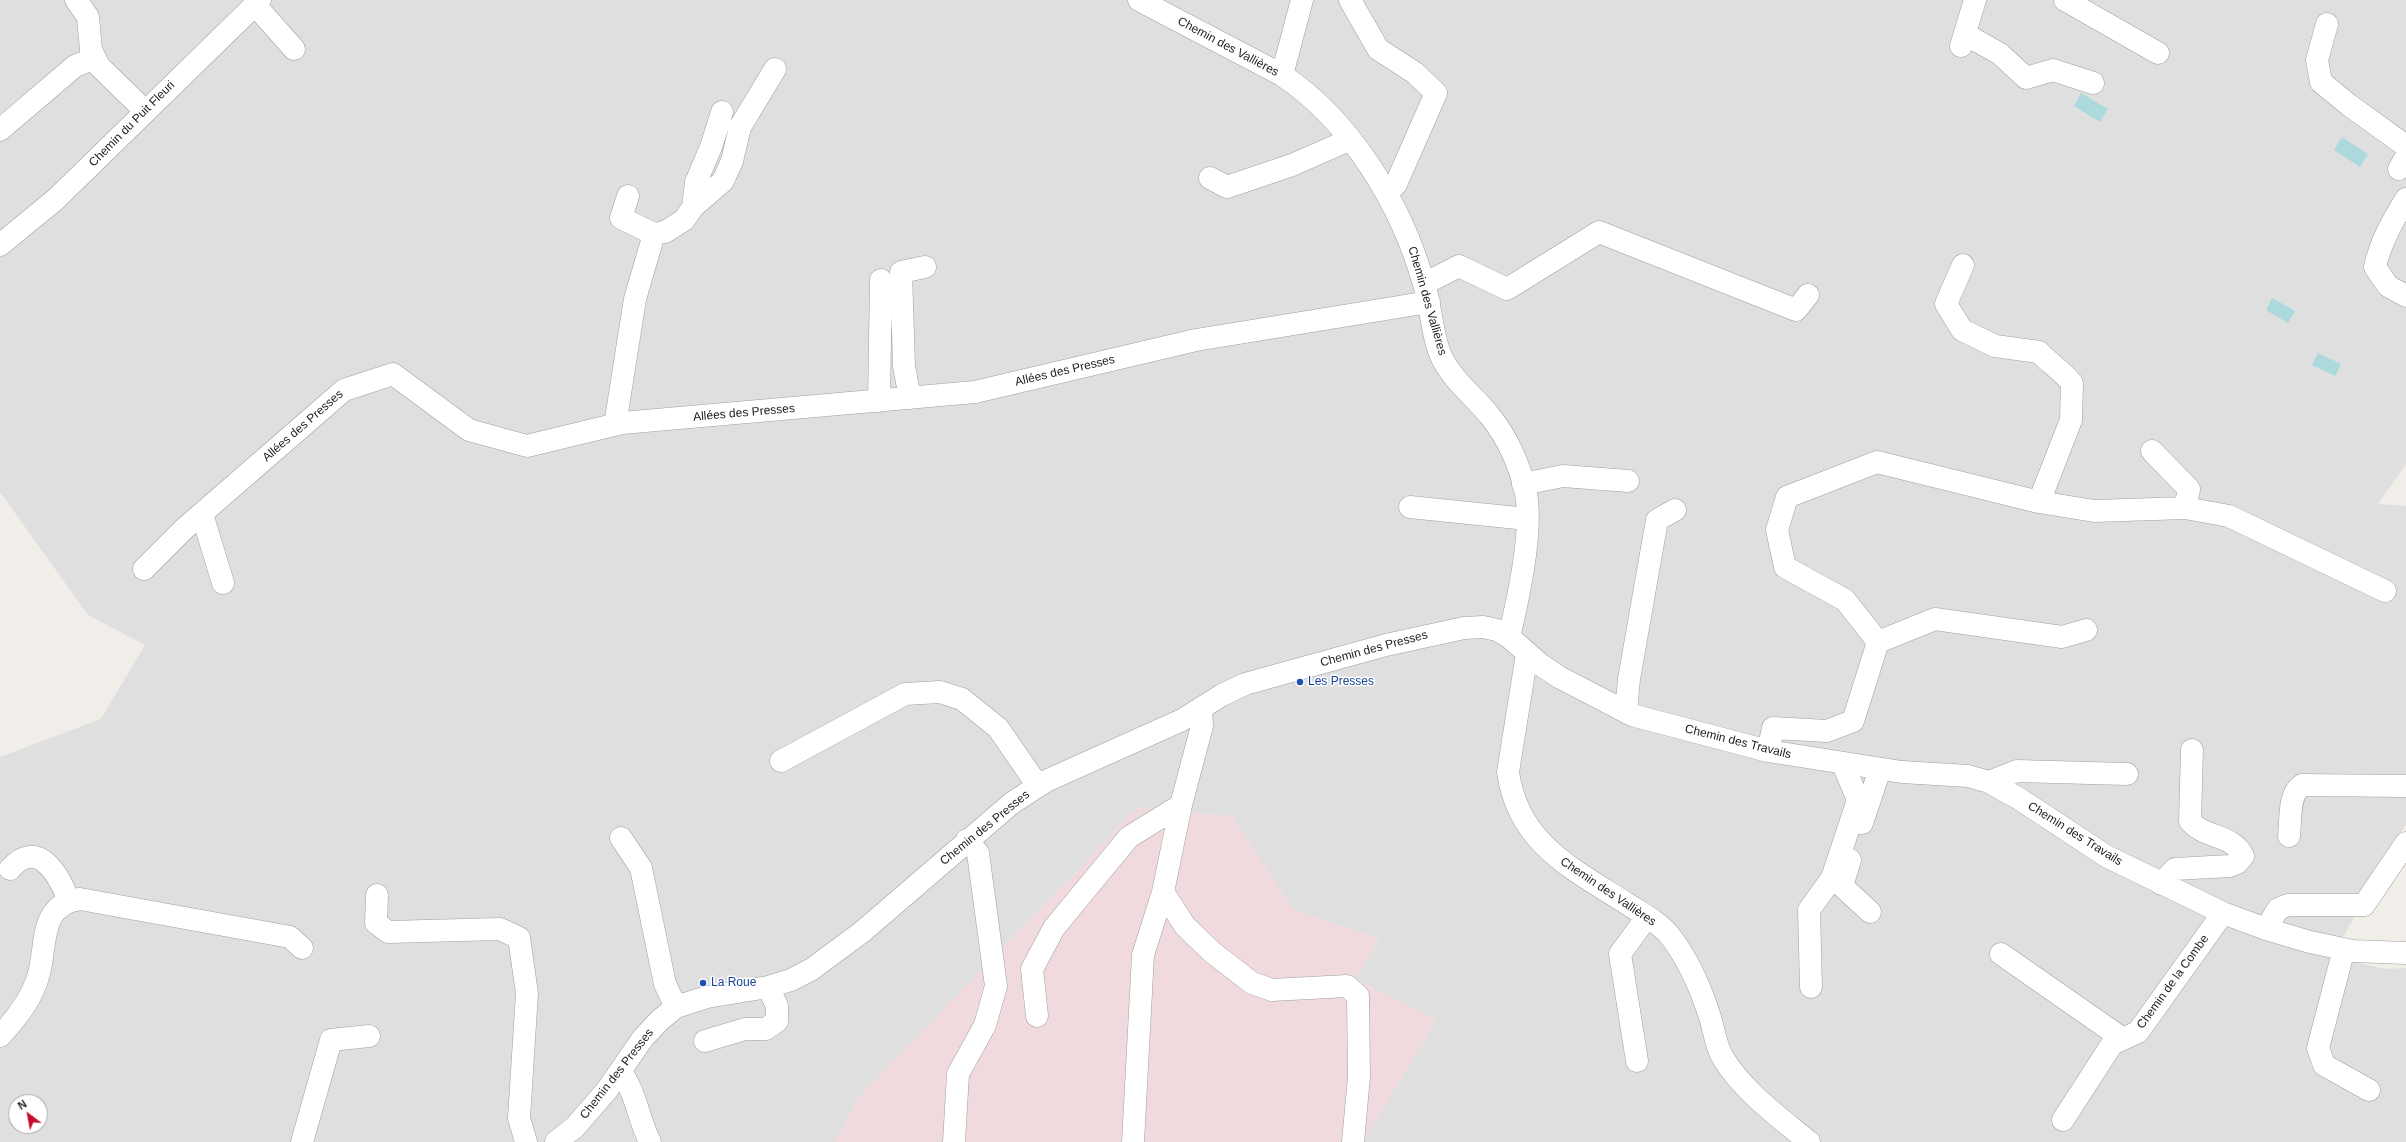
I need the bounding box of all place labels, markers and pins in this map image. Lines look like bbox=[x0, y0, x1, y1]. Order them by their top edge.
place label: Les Presses bbox=[1308, 675, 1374, 689]
marker: Les Presses bbox=[1295, 677, 1305, 687]
place label: La Roue bbox=[711, 976, 756, 990]
marker: La Roue bbox=[698, 978, 708, 988]

